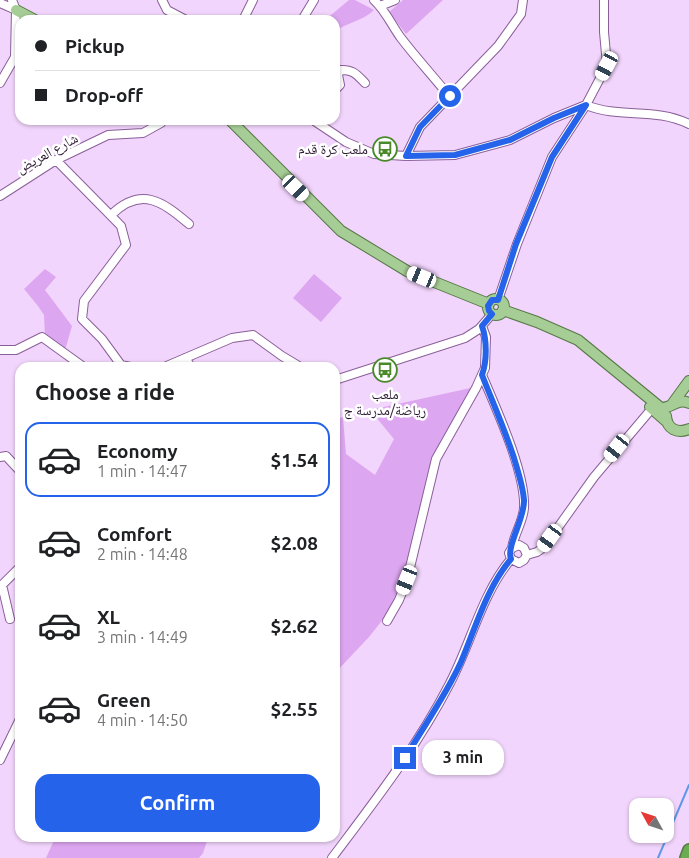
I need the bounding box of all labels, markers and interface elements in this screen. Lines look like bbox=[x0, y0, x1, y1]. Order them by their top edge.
text: Pickup bbox=[65, 35, 125, 57]
car bbox=[593, 49, 620, 83]
text: Drop-off bbox=[65, 84, 143, 106]
route start bbox=[439, 85, 461, 107]
street label: شارع العريض bbox=[13, 130, 81, 178]
bus stop icon: ملعب كرة قدم bbox=[372, 136, 398, 162]
place label: ملعب كرة قدم bbox=[298, 141, 368, 159]
car bbox=[279, 172, 312, 204]
car bbox=[405, 264, 438, 290]
bus stop icon: ملعب رياضة/مدرسة ج bbox=[372, 357, 398, 383]
text: Choose a ride bbox=[35, 379, 175, 404]
place label: ملعب رياضة/مدرسة ج bbox=[344, 386, 426, 420]
car bbox=[601, 432, 632, 464]
icon: car bbox=[37, 437, 82, 482]
text: Economy bbox=[97, 440, 178, 462]
text: $1.54 bbox=[270, 449, 318, 471]
text: 1 min · 14:47 bbox=[97, 462, 188, 480]
icon: car bbox=[37, 520, 82, 565]
car bbox=[535, 521, 564, 555]
text: Comfort bbox=[97, 523, 172, 545]
text: $2.08 bbox=[270, 532, 318, 554]
text: 2 min · 14:48 bbox=[97, 545, 188, 563]
car bbox=[394, 563, 419, 597]
icon: car bbox=[37, 603, 82, 648]
text: XL bbox=[97, 606, 120, 628]
text: $2.62 bbox=[270, 615, 318, 637]
text: 3 min · 14:49 bbox=[97, 628, 188, 646]
icon: car bbox=[37, 686, 82, 731]
text: Green bbox=[97, 689, 151, 711]
text: $2.55 bbox=[270, 698, 318, 720]
text: 4 min · 14:50 bbox=[97, 711, 188, 729]
callout: 3 min bbox=[422, 740, 505, 776]
route end bbox=[394, 747, 416, 769]
text: 3 min bbox=[443, 748, 483, 766]
button: Confirm bbox=[35, 774, 320, 832]
north arrow bbox=[629, 798, 674, 842]
map controls bbox=[629, 798, 674, 843]

